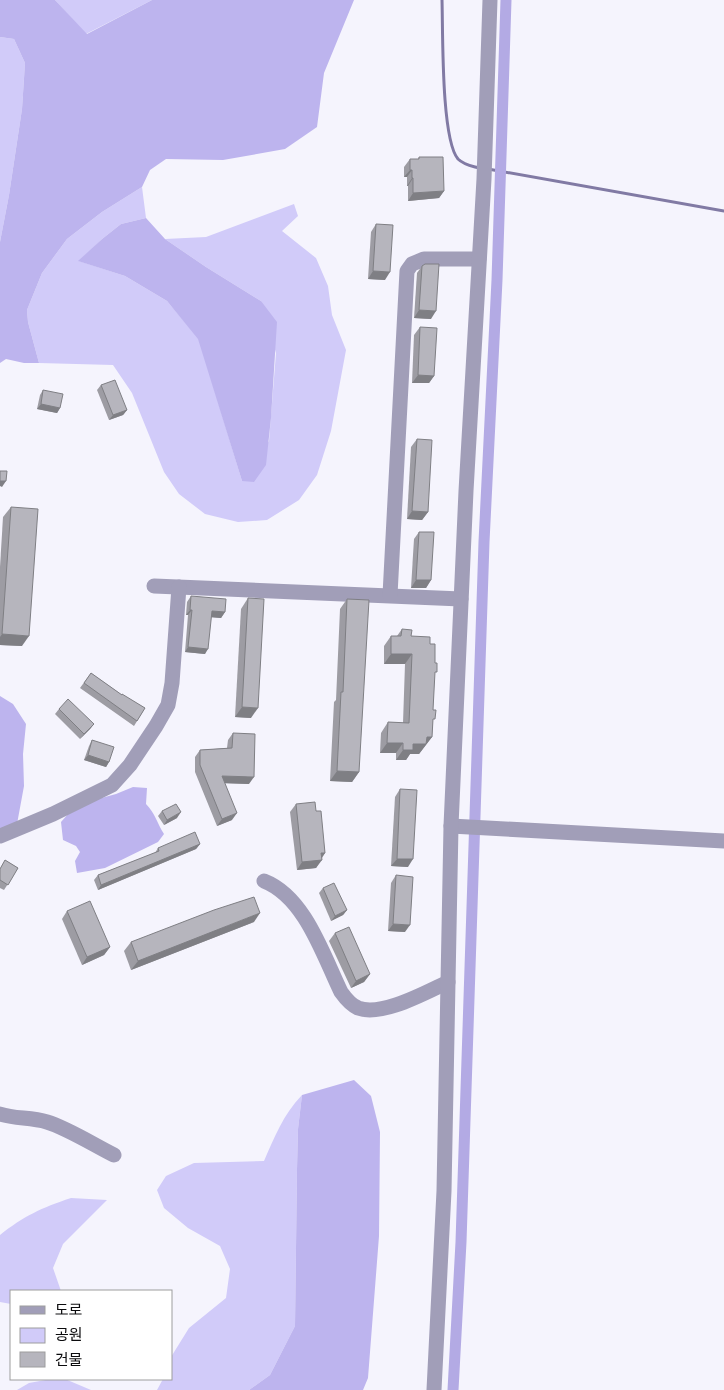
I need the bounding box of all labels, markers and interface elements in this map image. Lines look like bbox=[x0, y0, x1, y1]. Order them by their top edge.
legend bbox=[10, 1290, 172, 1380]
text: 도로 bbox=[55, 1300, 83, 1318]
text: 공원 bbox=[55, 1325, 83, 1343]
text: 건물 bbox=[55, 1350, 83, 1368]

